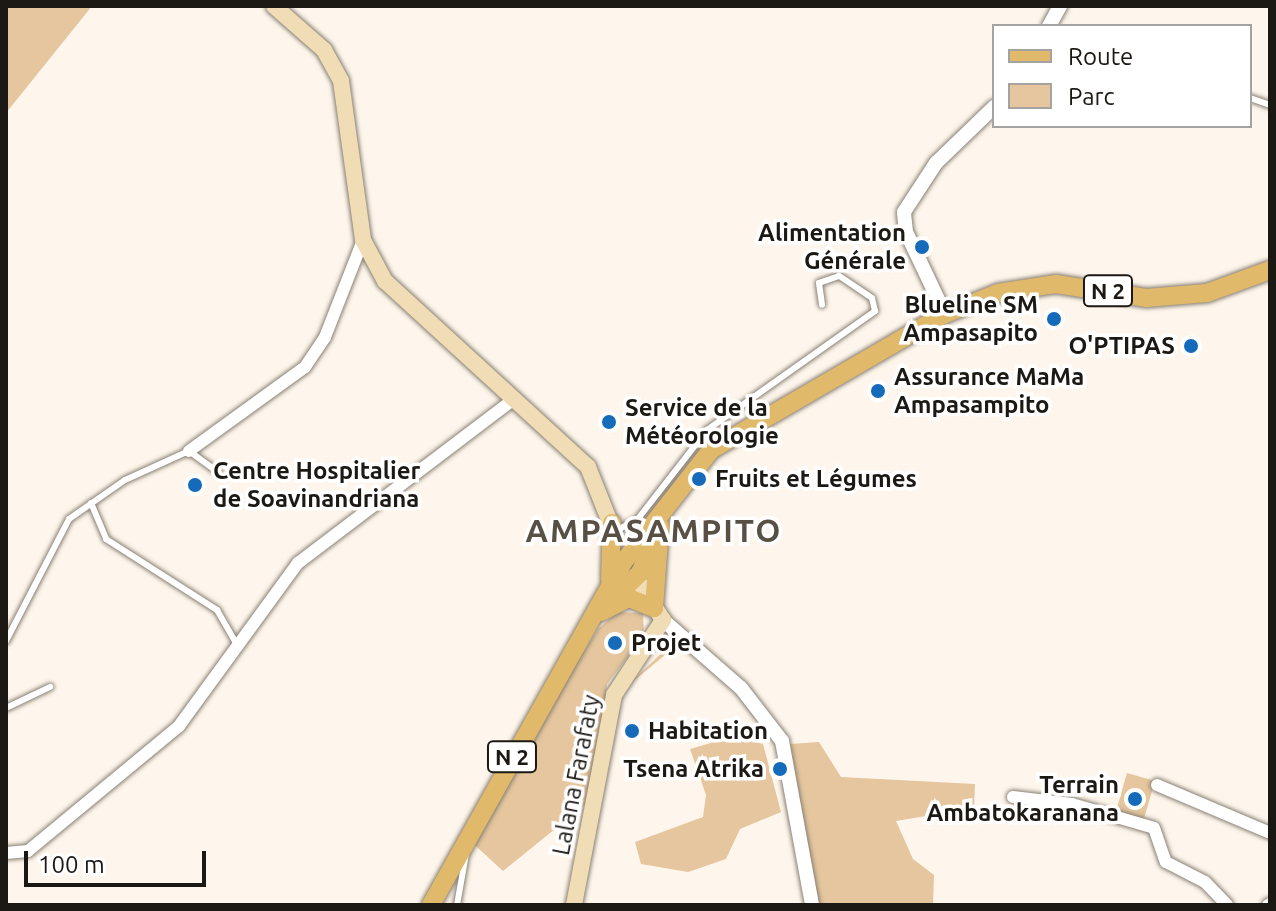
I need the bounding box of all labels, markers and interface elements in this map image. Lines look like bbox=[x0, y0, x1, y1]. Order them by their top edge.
legend bbox=[992, 24, 1252, 128]
text: Route bbox=[1068, 43, 1133, 70]
text: Parc bbox=[1068, 83, 1115, 110]
place label: Alimentation Générale bbox=[758, 219, 906, 275]
marker: Alimentation Générale bbox=[913, 238, 931, 256]
road number: N 2 bbox=[1082, 273, 1134, 309]
place label: Blueline SM Ampasapito bbox=[903, 291, 1038, 347]
marker: Blueline SM Ampasapito bbox=[1045, 310, 1063, 328]
place label: O'PTIPAS bbox=[1069, 332, 1175, 360]
marker: O'PTIPAS bbox=[1182, 337, 1200, 355]
place label: Assurance MaMa Ampasampito bbox=[894, 363, 1084, 419]
marker: Assurance MaMa Ampasampito bbox=[869, 382, 887, 400]
place label: Service de la Météorologie bbox=[625, 394, 779, 450]
marker: Service de la Météorologie bbox=[600, 413, 618, 431]
place label: Centre Hospitalier de Soavinandriana bbox=[213, 457, 420, 513]
place label: Fruits et Légumes bbox=[715, 465, 917, 493]
marker: Fruits et Légumes bbox=[690, 470, 708, 488]
marker: Centre Hospitalier de Soavinandriana bbox=[184, 474, 206, 496]
district label: AMPASAMPITO bbox=[525, 511, 783, 549]
place label: Projet bbox=[631, 629, 701, 657]
marker: Projet bbox=[606, 634, 624, 652]
street label: Lalana Farafaty bbox=[546, 692, 606, 858]
place label: Habitation bbox=[648, 717, 768, 745]
marker: Habitation bbox=[623, 722, 641, 740]
road number: N 2 bbox=[486, 739, 538, 775]
place label: Tsena Atrika bbox=[623, 755, 764, 783]
marker: Tsena Atrika bbox=[771, 760, 789, 778]
place label: Terrain Ambatokaranana bbox=[926, 771, 1119, 827]
marker: Terrain Ambatokaranana bbox=[1126, 790, 1144, 808]
scale bar bbox=[28, 835, 210, 885]
text: 100 m bbox=[38, 851, 105, 878]

